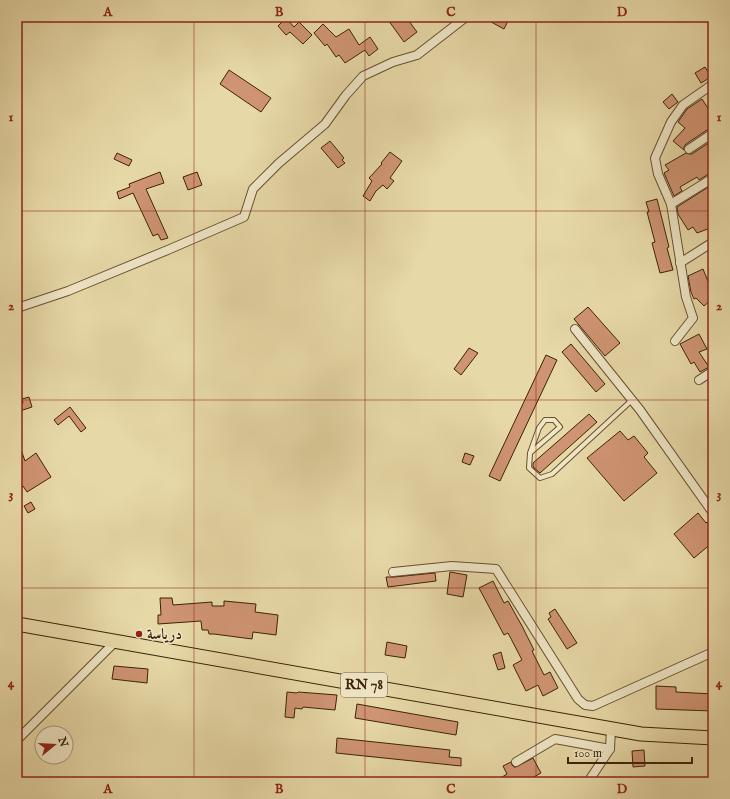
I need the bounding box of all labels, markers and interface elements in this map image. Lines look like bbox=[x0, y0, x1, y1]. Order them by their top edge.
text: A bbox=[103, 4, 114, 21]
text: B bbox=[275, 4, 284, 21]
text: C bbox=[446, 4, 456, 21]
text: D bbox=[617, 4, 628, 21]
text: 1 bbox=[9, 109, 14, 126]
text: 1 bbox=[717, 109, 722, 126]
text: 2 bbox=[8, 298, 14, 315]
text: 2 bbox=[716, 298, 722, 315]
text: 3 bbox=[9, 486, 14, 503]
text: 3 bbox=[717, 486, 722, 503]
place label: درياسة bbox=[147, 625, 182, 644]
marker: درياسة bbox=[134, 629, 144, 639]
road number: RN 78 bbox=[341, 673, 387, 697]
text: 4 bbox=[8, 675, 15, 692]
text: 4 bbox=[716, 675, 723, 692]
north arrow bbox=[34, 725, 74, 765]
text: N bbox=[54, 735, 71, 749]
scale bar bbox=[568, 739, 692, 765]
text: 100 m bbox=[574, 746, 602, 761]
text: A bbox=[103, 781, 114, 798]
text: B bbox=[275, 781, 284, 798]
text: C bbox=[446, 781, 456, 798]
text: D bbox=[617, 781, 628, 798]

